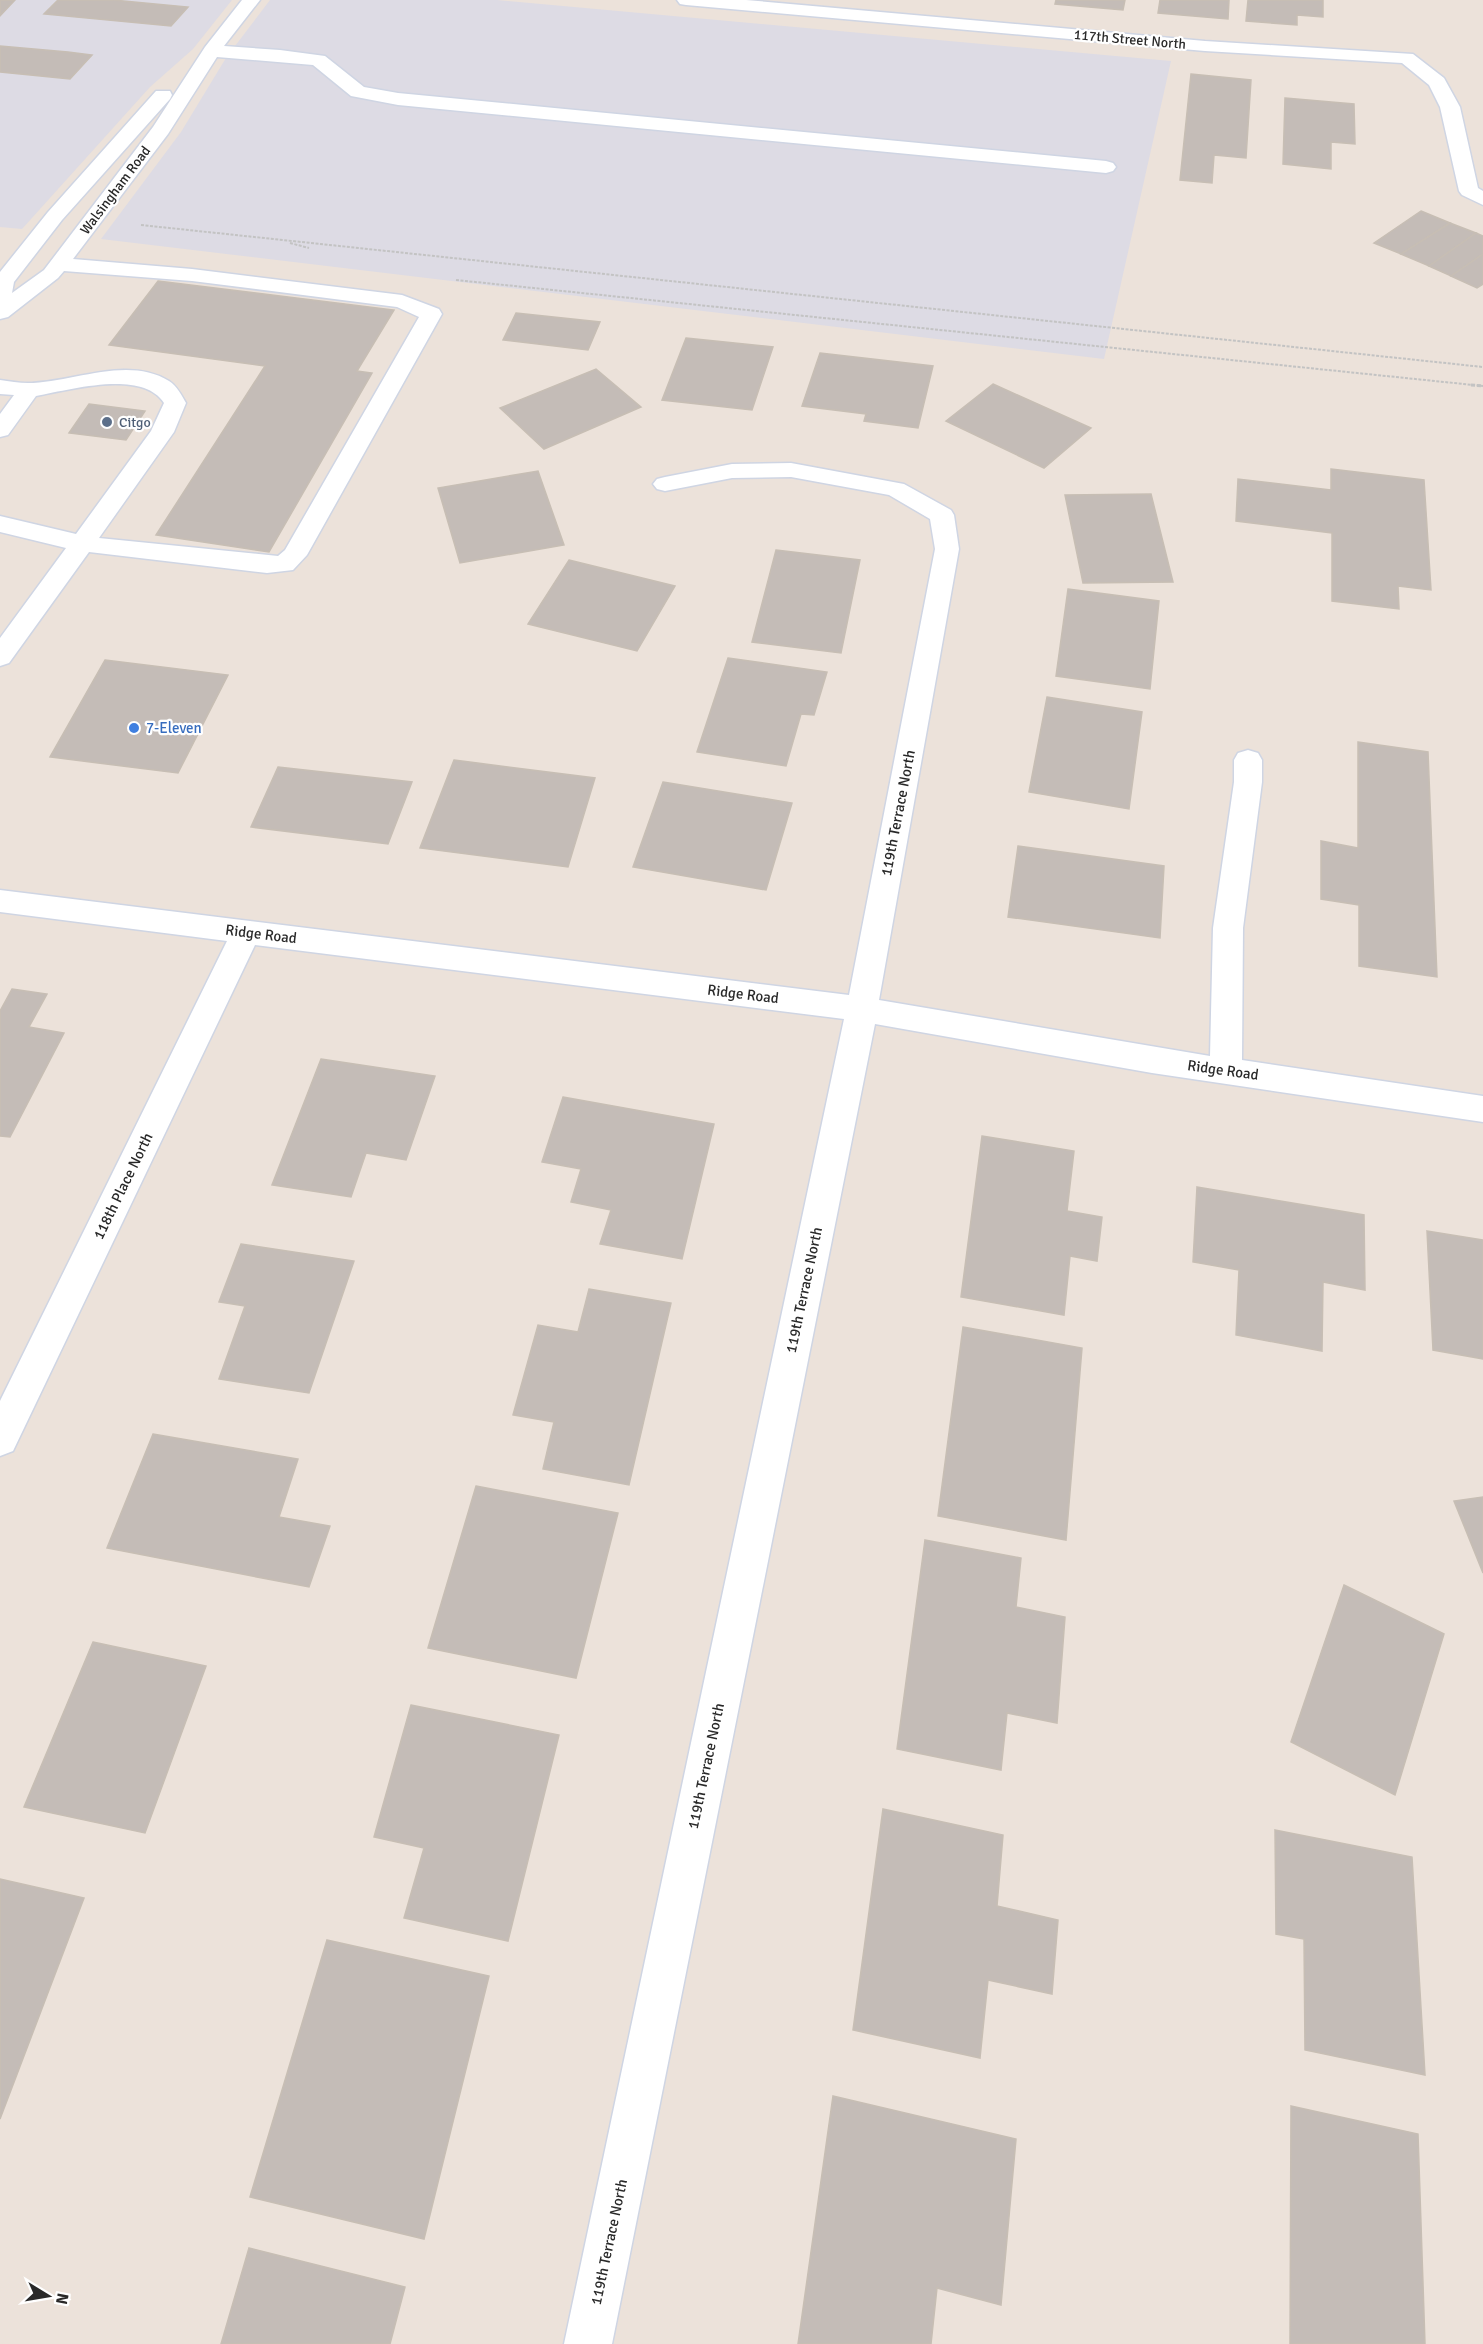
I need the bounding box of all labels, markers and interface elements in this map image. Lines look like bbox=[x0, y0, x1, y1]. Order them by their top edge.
street label: 117th Street North bbox=[1073, 26, 1187, 53]
street label: Walsingham Road bbox=[77, 143, 154, 238]
place label: Citgo bbox=[119, 414, 151, 431]
marker: Citgo bbox=[100, 415, 114, 429]
place label: 7-Eleven bbox=[146, 719, 202, 737]
marker: 7-Eleven bbox=[127, 721, 141, 735]
street label: 119th Terrace North bbox=[877, 748, 919, 878]
street label: Ridge Road bbox=[224, 921, 298, 947]
street label: Ridge Road bbox=[706, 981, 780, 1007]
street label: Ridge Road bbox=[1186, 1056, 1260, 1084]
street label: 118th Place North bbox=[89, 1130, 157, 1242]
street label: 119th Terrace North bbox=[782, 1225, 826, 1355]
street label: 119th Terrace North bbox=[684, 1701, 728, 1831]
street label: 119th Terrace North bbox=[587, 2177, 631, 2307]
north arrow bbox=[18, 2266, 78, 2326]
text: N bbox=[51, 2291, 73, 2306]

